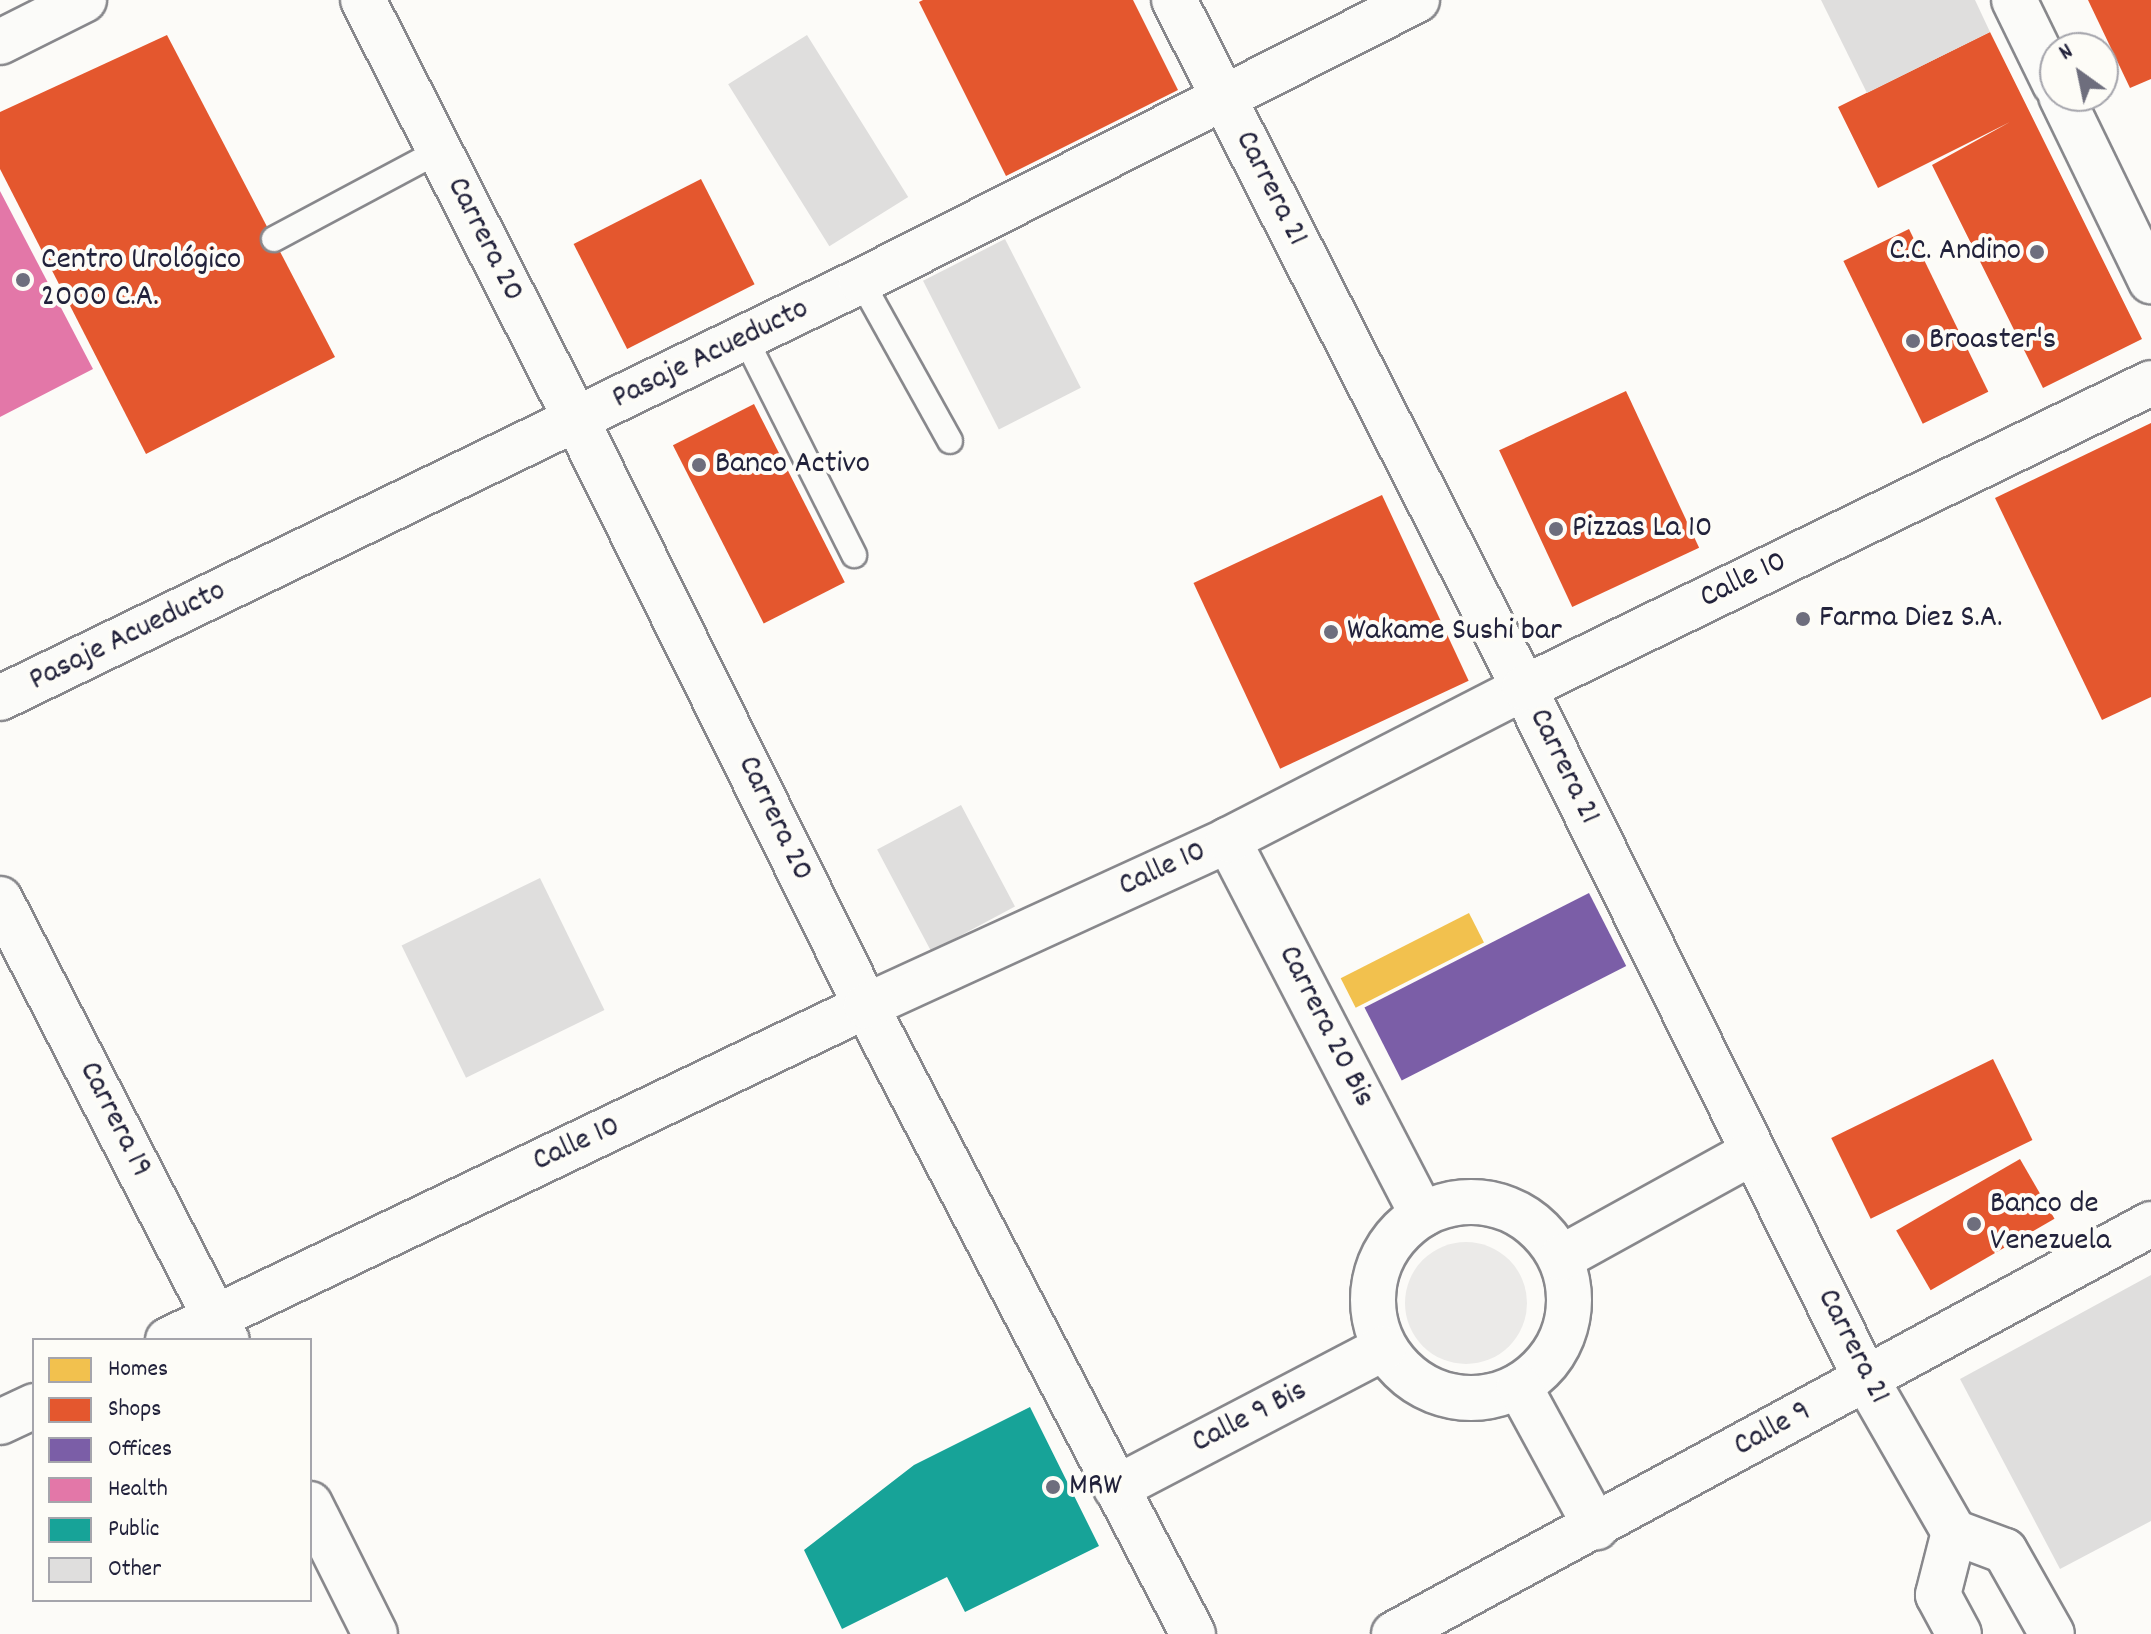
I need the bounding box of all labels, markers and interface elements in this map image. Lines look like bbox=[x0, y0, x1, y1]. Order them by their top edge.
north arrow bbox=[2039, 32, 2119, 112]
text: N bbox=[2054, 37, 2080, 69]
street label: Carrera 21 bbox=[1225, 125, 1315, 253]
street label: Carrera 20 bbox=[436, 171, 532, 309]
place label: C.C. Andino bbox=[1889, 233, 2021, 271]
place label: Centro Urológico 2000 C.A. bbox=[41, 243, 241, 318]
marker: C.C. Andino bbox=[2028, 243, 2046, 261]
marker: Centro Urológico 2000 C.A. bbox=[12, 269, 34, 291]
street label: Pasaje Acueducto bbox=[607, 291, 815, 419]
place label: Broaster's bbox=[1929, 322, 2056, 360]
marker: Broaster's bbox=[1904, 332, 1922, 350]
place label: Banco Activo bbox=[715, 446, 870, 484]
marker: Banco Activo bbox=[690, 456, 708, 474]
place label: Pizzas La 10 bbox=[1572, 510, 1712, 548]
marker: Pizzas La 10 bbox=[1547, 520, 1565, 538]
street label: Calle 10 bbox=[1694, 544, 1794, 618]
street label: Pasaje Acueducto bbox=[24, 573, 232, 701]
place label: Farma Diez S.A. bbox=[1819, 600, 2003, 638]
marker: Farma Diez S.A. bbox=[1794, 610, 1812, 628]
place label: Wakame Sushi bar bbox=[1347, 613, 1562, 651]
marker: Wakame Sushi bar bbox=[1322, 623, 1340, 641]
street label: Carrera 21 bbox=[1519, 703, 1607, 831]
street label: Carrera 20 bbox=[727, 750, 821, 888]
street label: Calle 10 bbox=[1113, 833, 1213, 907]
street label: Carrera 20 Bis bbox=[1268, 940, 1382, 1114]
street label: Carrera 19 bbox=[69, 1056, 159, 1184]
street label: Calle 10 bbox=[527, 1108, 627, 1182]
place label: Banco de Venezuela bbox=[1990, 1187, 2111, 1262]
marker: Banco de Venezuela bbox=[1965, 1215, 1983, 1233]
street label: Carrera 21 bbox=[1807, 1283, 1897, 1411]
legend bbox=[32, 1338, 312, 1602]
text: Homes bbox=[108, 1353, 168, 1387]
street label: Calle 9 Bis bbox=[1186, 1373, 1314, 1463]
text: Shops bbox=[108, 1393, 161, 1427]
street label: Calle 9 bbox=[1728, 1393, 1818, 1467]
text: Offices bbox=[108, 1433, 172, 1467]
place label: MRW bbox=[1069, 1468, 1122, 1506]
text: Health bbox=[108, 1473, 168, 1507]
marker: MRW bbox=[1044, 1478, 1062, 1496]
text: Public bbox=[108, 1513, 159, 1547]
text: Other bbox=[108, 1553, 161, 1587]

